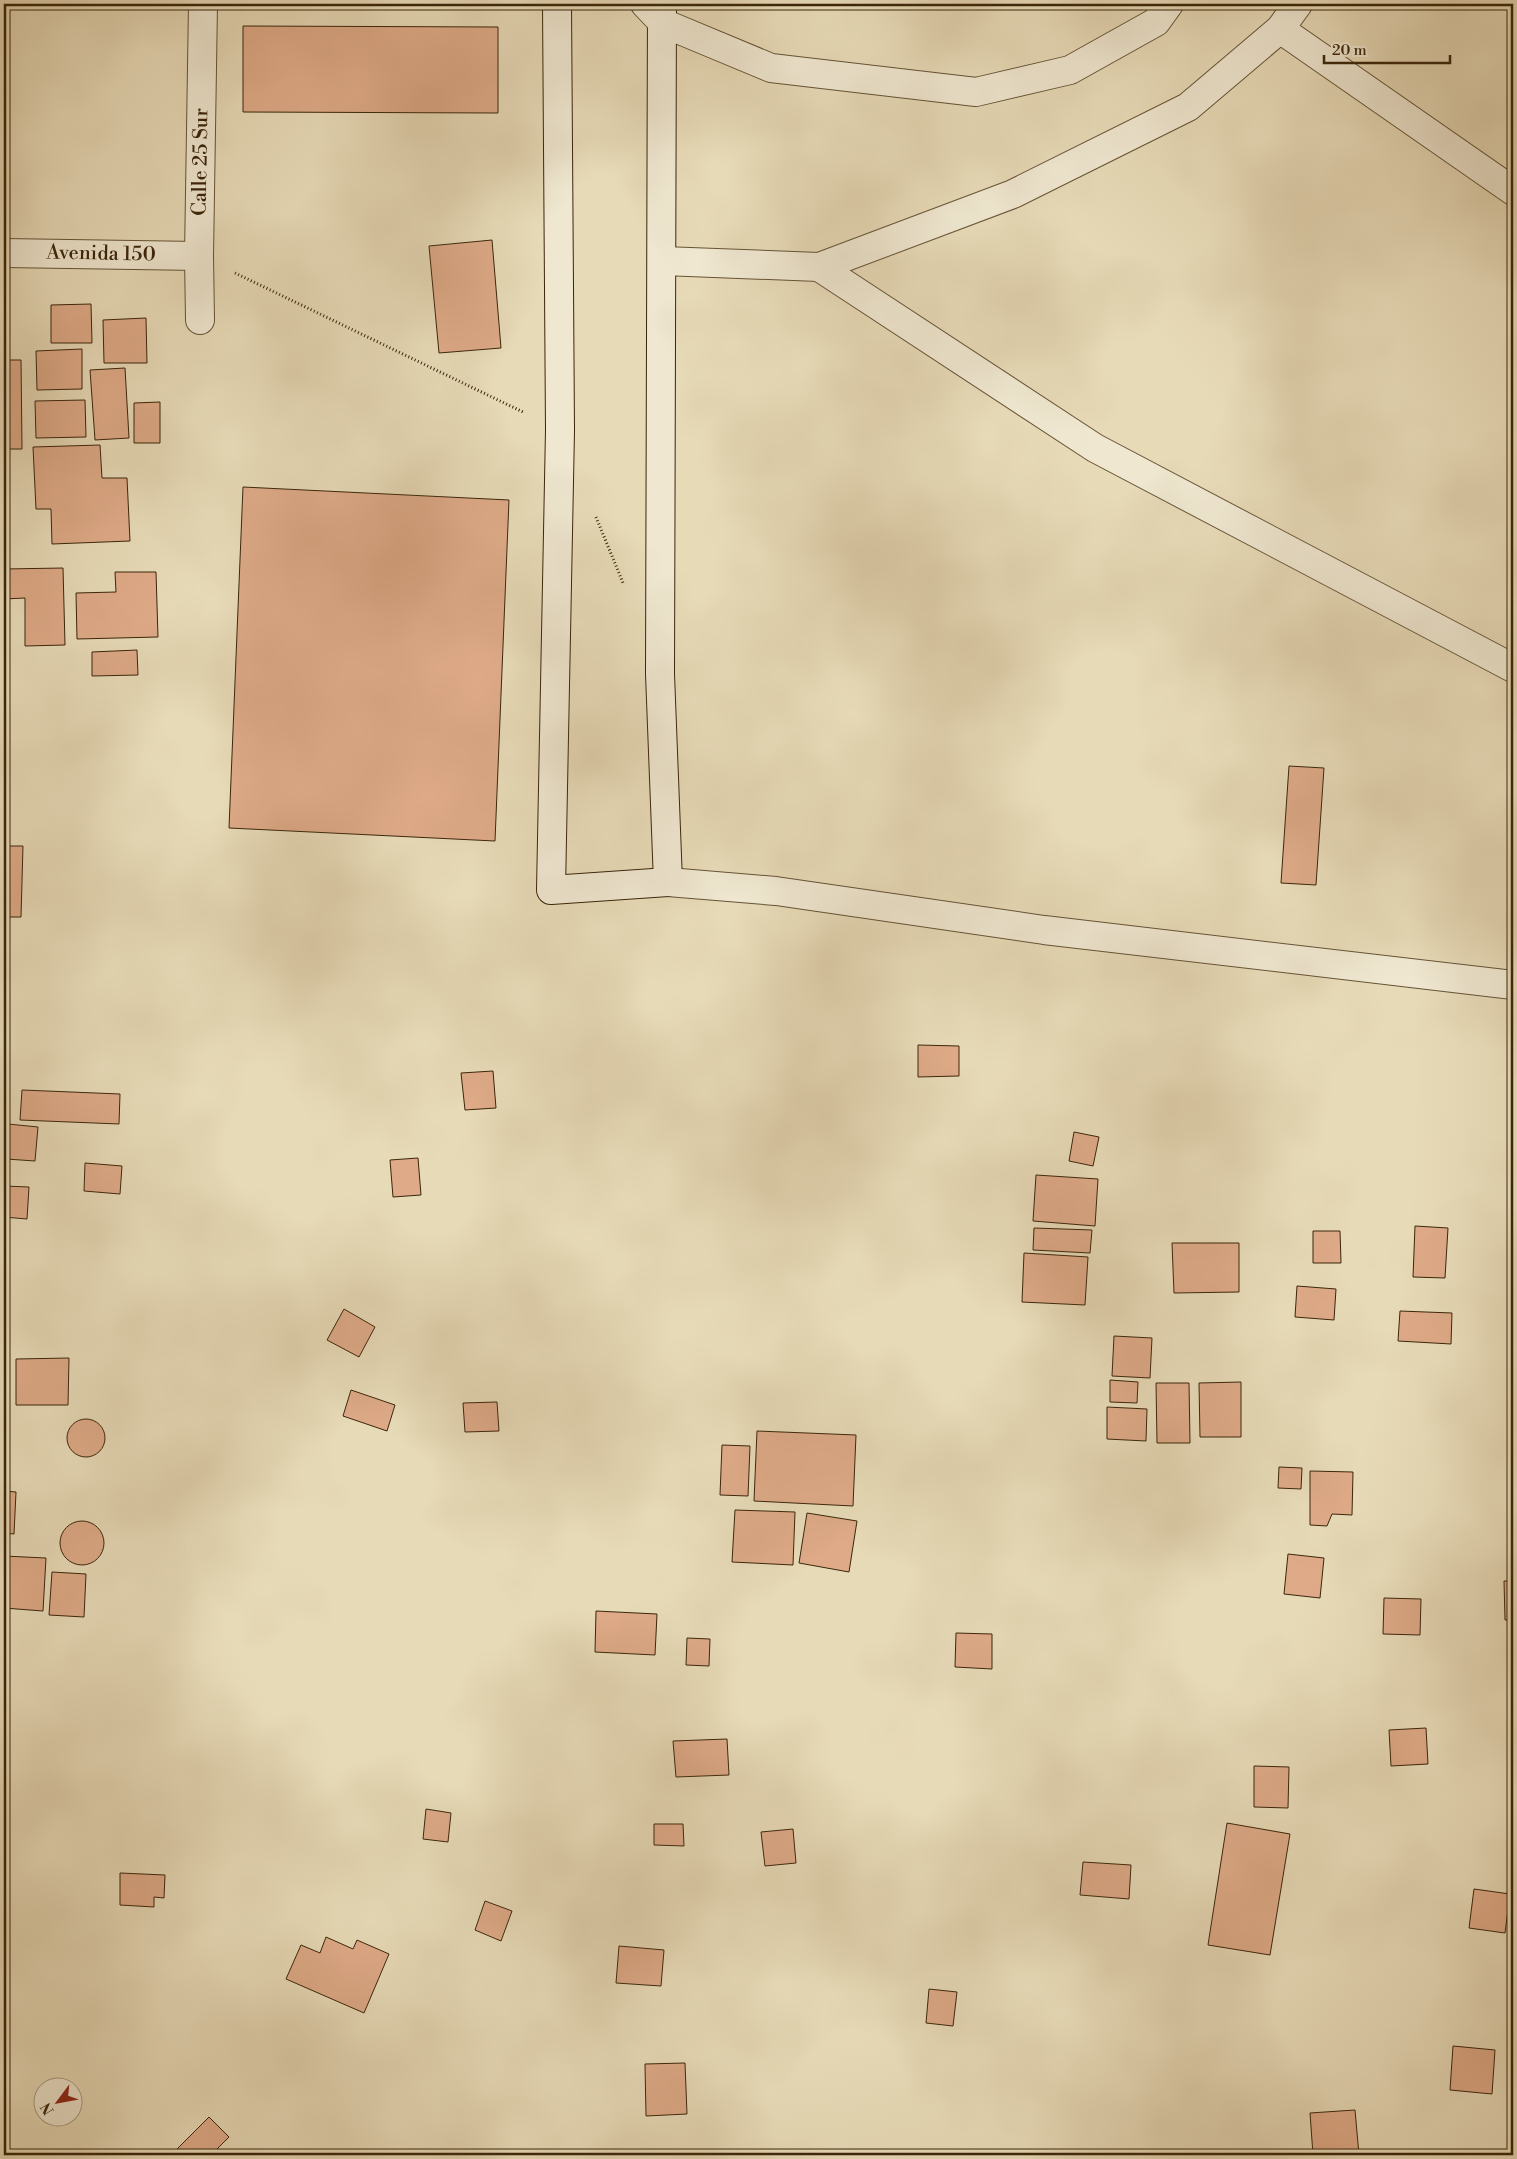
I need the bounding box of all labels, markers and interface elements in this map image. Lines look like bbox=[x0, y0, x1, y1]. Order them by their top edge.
scale bar bbox=[1324, 32, 1451, 64]
text: 20 m bbox=[1332, 41, 1367, 60]
street label: Calle 25 Sur bbox=[188, 107, 214, 216]
street label: Avenida 150 bbox=[45, 241, 156, 267]
north arrow bbox=[32, 2076, 82, 2126]
text: N bbox=[37, 2099, 58, 2118]

